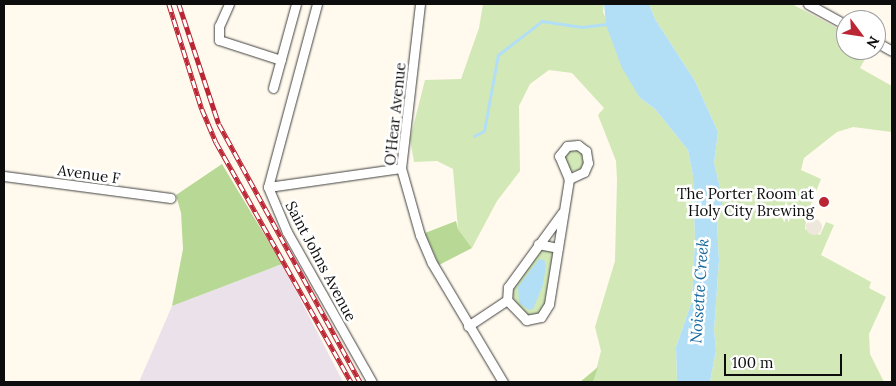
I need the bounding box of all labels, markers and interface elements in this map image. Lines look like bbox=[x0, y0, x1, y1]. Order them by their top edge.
north arrow bbox=[836, 10, 886, 60]
text: N bbox=[863, 33, 884, 51]
street label: O'Hear Avenue bbox=[381, 62, 409, 166]
street label: Avenue F bbox=[57, 161, 121, 187]
place label: The Porter Room at Holy City Brewing bbox=[677, 184, 814, 219]
marker: The Porter Room at Holy City Brewing bbox=[818, 196, 830, 208]
street label: Saint Johns Avenue bbox=[282, 198, 360, 324]
water label: Noisette Creek bbox=[686, 238, 712, 344]
scale bar bbox=[726, 344, 844, 376]
text: 100 m bbox=[732, 353, 773, 372]

